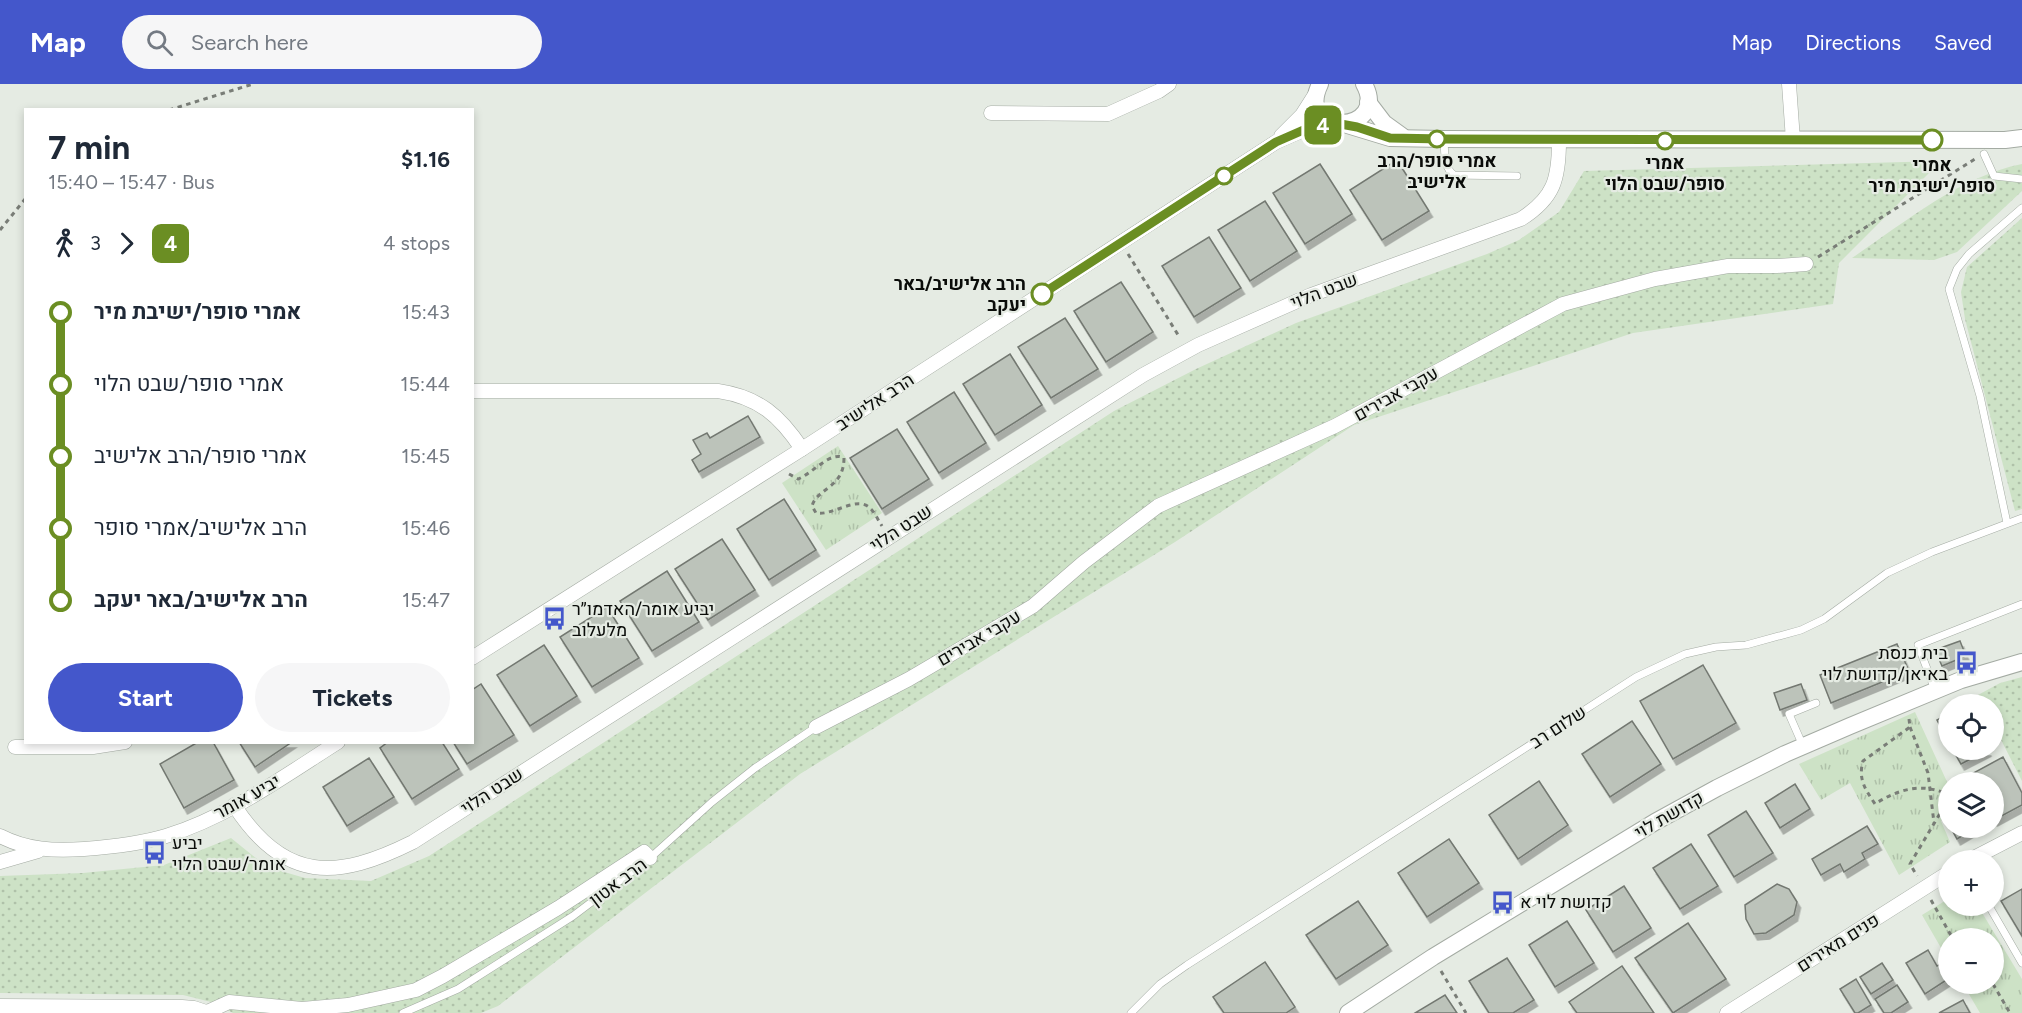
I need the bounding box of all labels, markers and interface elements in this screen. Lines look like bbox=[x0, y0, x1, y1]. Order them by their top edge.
search box bbox=[122, 15, 542, 69]
text: Map bbox=[30, 25, 86, 59]
icon: search bbox=[143, 26, 176, 59]
text: Search here bbox=[191, 29, 308, 56]
text: Map bbox=[1731, 30, 1772, 55]
text: Directions bbox=[1805, 30, 1901, 55]
text: Saved bbox=[1934, 30, 1992, 55]
line badge: 4 bbox=[1304, 106, 1342, 144]
text: 4 bbox=[1316, 113, 1330, 138]
text: 7 min bbox=[48, 128, 130, 167]
marker: אמרי סופר/ישיבת מיר bbox=[1921, 129, 1943, 151]
marker: אמרי סופר/הרב אלישיב bbox=[1428, 130, 1446, 148]
marker: אמרי סופר/שבט הלוי bbox=[1656, 132, 1674, 150]
text: $1.16 bbox=[401, 146, 450, 173]
place label: אמרי סופר/הרב אלישיב bbox=[1377, 150, 1497, 193]
place label: אמרי סופר/שבט הלוי bbox=[1605, 152, 1725, 195]
place label: אמרי סופר/ישיבת מיר bbox=[1869, 154, 1995, 197]
unlabelled marker bbox=[1215, 167, 1233, 185]
text: 15:40 – 15:47 · Bus bbox=[48, 170, 215, 194]
icon: walk bbox=[48, 227, 81, 260]
icon: forward bbox=[110, 227, 143, 260]
text: 3 bbox=[90, 231, 101, 255]
text: 4 bbox=[164, 231, 177, 256]
text: 4 stops bbox=[383, 231, 450, 255]
street label: שבט הלוי bbox=[1287, 268, 1361, 314]
place label: הרב אלישיב/באר יעקב bbox=[894, 273, 1026, 316]
marker: הרב אלישיב/באר יעקב bbox=[1031, 283, 1053, 305]
text: אמרי סופר/ישיבת מיר bbox=[94, 298, 301, 325]
text: 15:43 bbox=[402, 300, 450, 324]
street label: עקבי אבירים bbox=[1350, 362, 1442, 426]
street label: הרב אלישיב bbox=[832, 369, 918, 435]
text: אמרי סופר/שבט הלוי bbox=[94, 370, 284, 397]
text: 15:44 bbox=[400, 372, 450, 396]
text: אמרי סופר/הרב אלישיב bbox=[94, 442, 307, 469]
text: 15:45 bbox=[401, 444, 450, 468]
street label: שבט הלוי bbox=[866, 500, 936, 556]
text: הרב אלישיב/אמרי סופר bbox=[94, 514, 307, 541]
text: 15:46 bbox=[401, 516, 450, 540]
text: הרב אלישיב/באר יעקב bbox=[94, 586, 308, 613]
text: 15:47 bbox=[402, 588, 450, 612]
place label: יביע אומר/האדמו״ר מלעלוב bbox=[572, 598, 714, 641]
street label: עקבי אבירים bbox=[933, 605, 1025, 671]
bus stop icon: יביע אומר/האדמו״ר מלעלוב bbox=[541, 606, 567, 632]
place label: בית כנסת באיאן/קדושת לוי bbox=[1822, 642, 1949, 685]
bus stop icon: בית כנסת באיאן/קדושת לוי bbox=[1953, 650, 1979, 676]
button: Start bbox=[48, 663, 243, 732]
button: Tickets bbox=[255, 663, 450, 732]
map controls bbox=[1938, 694, 2004, 994]
button: locate bbox=[1938, 694, 2004, 760]
street label: שלום רב bbox=[1526, 701, 1590, 753]
street label: שבט הלוי bbox=[457, 763, 527, 819]
street label: יביע אומר bbox=[210, 770, 284, 824]
button: layers bbox=[1938, 772, 2004, 838]
street label: קדושת לוי bbox=[1631, 787, 1707, 843]
place label: יביע אומר/שבט הלוי bbox=[172, 832, 286, 875]
bus stop icon: יביע אומר/שבט הלוי bbox=[141, 840, 167, 866]
button: + bbox=[1938, 850, 2004, 916]
street label: הרב אטון bbox=[585, 853, 651, 911]
bus stop icon: קדושת לוי א bbox=[1489, 889, 1515, 915]
place label: קדושת לוי א bbox=[1520, 891, 1612, 913]
street label: פנים מאירים bbox=[1793, 909, 1883, 977]
button: − bbox=[1938, 928, 2004, 994]

